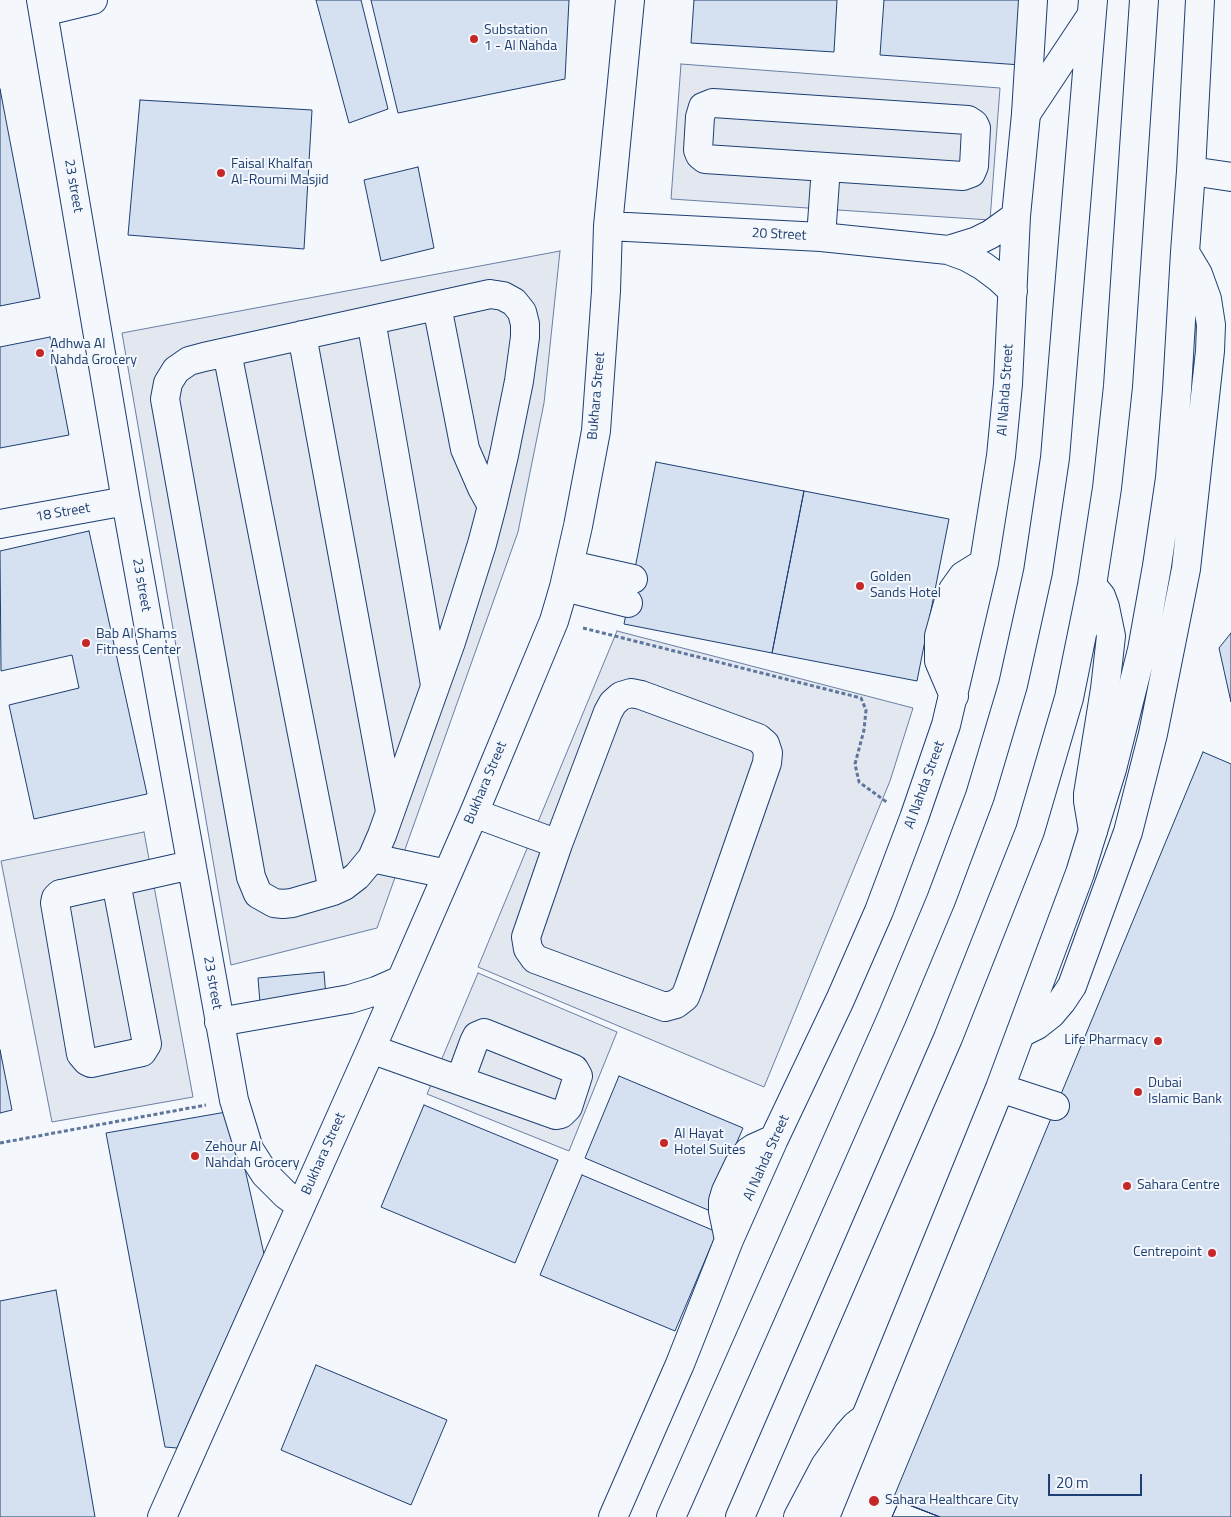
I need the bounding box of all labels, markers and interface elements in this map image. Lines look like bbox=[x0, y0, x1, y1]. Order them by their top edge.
place label: Substation 1 - Al Nahda bbox=[484, 23, 557, 56]
marker: Substation 1 - Al Nahda bbox=[468, 33, 480, 45]
place label: Faisal Khalfan Al-Roumi Masjid bbox=[231, 157, 329, 190]
street label: 23 street bbox=[60, 158, 86, 214]
marker: Faisal Khalfan Al-Roumi Masjid bbox=[215, 167, 227, 179]
street label: 20 Street bbox=[751, 225, 807, 245]
place label: Adhwa Al Nahda Grocery bbox=[50, 337, 137, 370]
street label: Al Nahda Street bbox=[994, 343, 1018, 437]
marker: Adhwa Al Nahda Grocery bbox=[34, 347, 46, 359]
street label: Bukhara Street bbox=[585, 351, 609, 441]
street label: 18 Street bbox=[35, 500, 91, 526]
street label: 23 street bbox=[128, 557, 154, 613]
place label: Golden Sands Hotel bbox=[870, 570, 941, 602]
marker: Golden Sands Hotel bbox=[854, 580, 866, 592]
place label: Bab Al Shams Fitness Center bbox=[96, 627, 181, 660]
marker: Bab Al Shams Fitness Center bbox=[80, 637, 92, 649]
street label: Bukhara Street bbox=[461, 739, 511, 827]
street label: Al Nahda Street bbox=[901, 739, 949, 831]
street label: 23 street bbox=[199, 955, 225, 1011]
place label: Life Pharmacy bbox=[1064, 1033, 1148, 1049]
marker: Life Pharmacy bbox=[1152, 1035, 1164, 1047]
place label: Dubai Islamic Bank bbox=[1148, 1076, 1222, 1108]
marker: Dubai Islamic Bank bbox=[1132, 1086, 1144, 1098]
street label: Bukhara Street bbox=[298, 1110, 350, 1198]
street label: Al Nahda Street bbox=[741, 1112, 793, 1204]
place label: Al Hayat Hotel Suites bbox=[674, 1127, 746, 1160]
marker: Al Hayat Hotel Suites bbox=[658, 1137, 670, 1149]
place label: Zehour Al Nahdah Grocery bbox=[205, 1140, 299, 1172]
marker: Zehour Al Nahdah Grocery bbox=[189, 1150, 201, 1162]
place label: Sahara Centre bbox=[1137, 1178, 1220, 1194]
marker: Sahara Centre bbox=[1121, 1180, 1133, 1192]
place label: Centrepoint bbox=[1133, 1245, 1202, 1261]
marker: Centrepoint bbox=[1206, 1247, 1218, 1259]
scale bar bbox=[1051, 1464, 1145, 1496]
text: 20 m bbox=[1056, 1471, 1089, 1494]
place label: Sahara Healthcare City bbox=[885, 1493, 1019, 1509]
marker: Sahara Healthcare City bbox=[867, 1494, 881, 1508]

